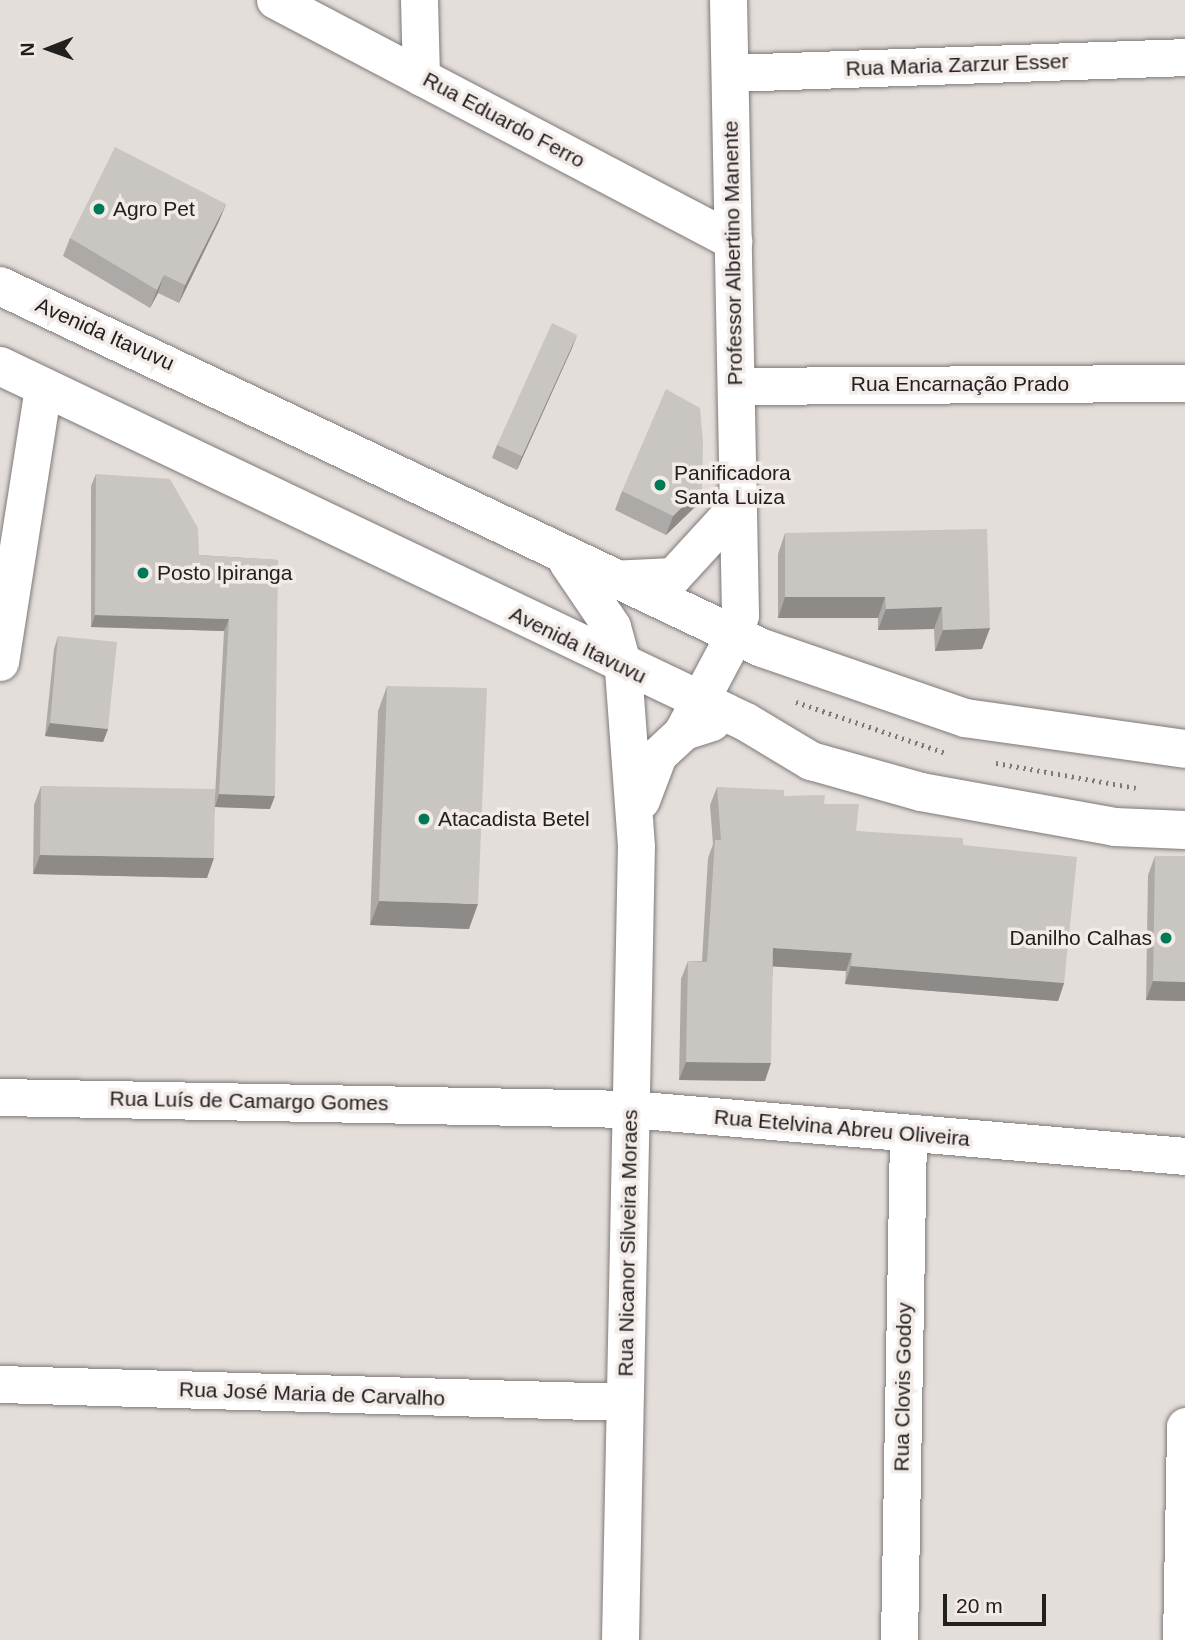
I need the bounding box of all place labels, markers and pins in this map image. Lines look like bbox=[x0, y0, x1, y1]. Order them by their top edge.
place label: Agro Pet bbox=[113, 196, 195, 222]
marker: Agro Pet bbox=[91, 201, 107, 217]
place label: Panificadora Santa Luiza bbox=[674, 460, 791, 510]
marker: Panificadora Santa Luiza bbox=[652, 477, 668, 493]
place label: Posto Ipiranga bbox=[157, 560, 292, 586]
marker: Posto Ipiranga bbox=[135, 565, 151, 581]
place label: Atacadista Betel bbox=[438, 806, 590, 832]
marker: Atacadista Betel bbox=[416, 811, 432, 827]
place label: Danilho Calhas bbox=[1010, 925, 1152, 951]
marker: Danilho Calhas bbox=[1158, 930, 1174, 946]

